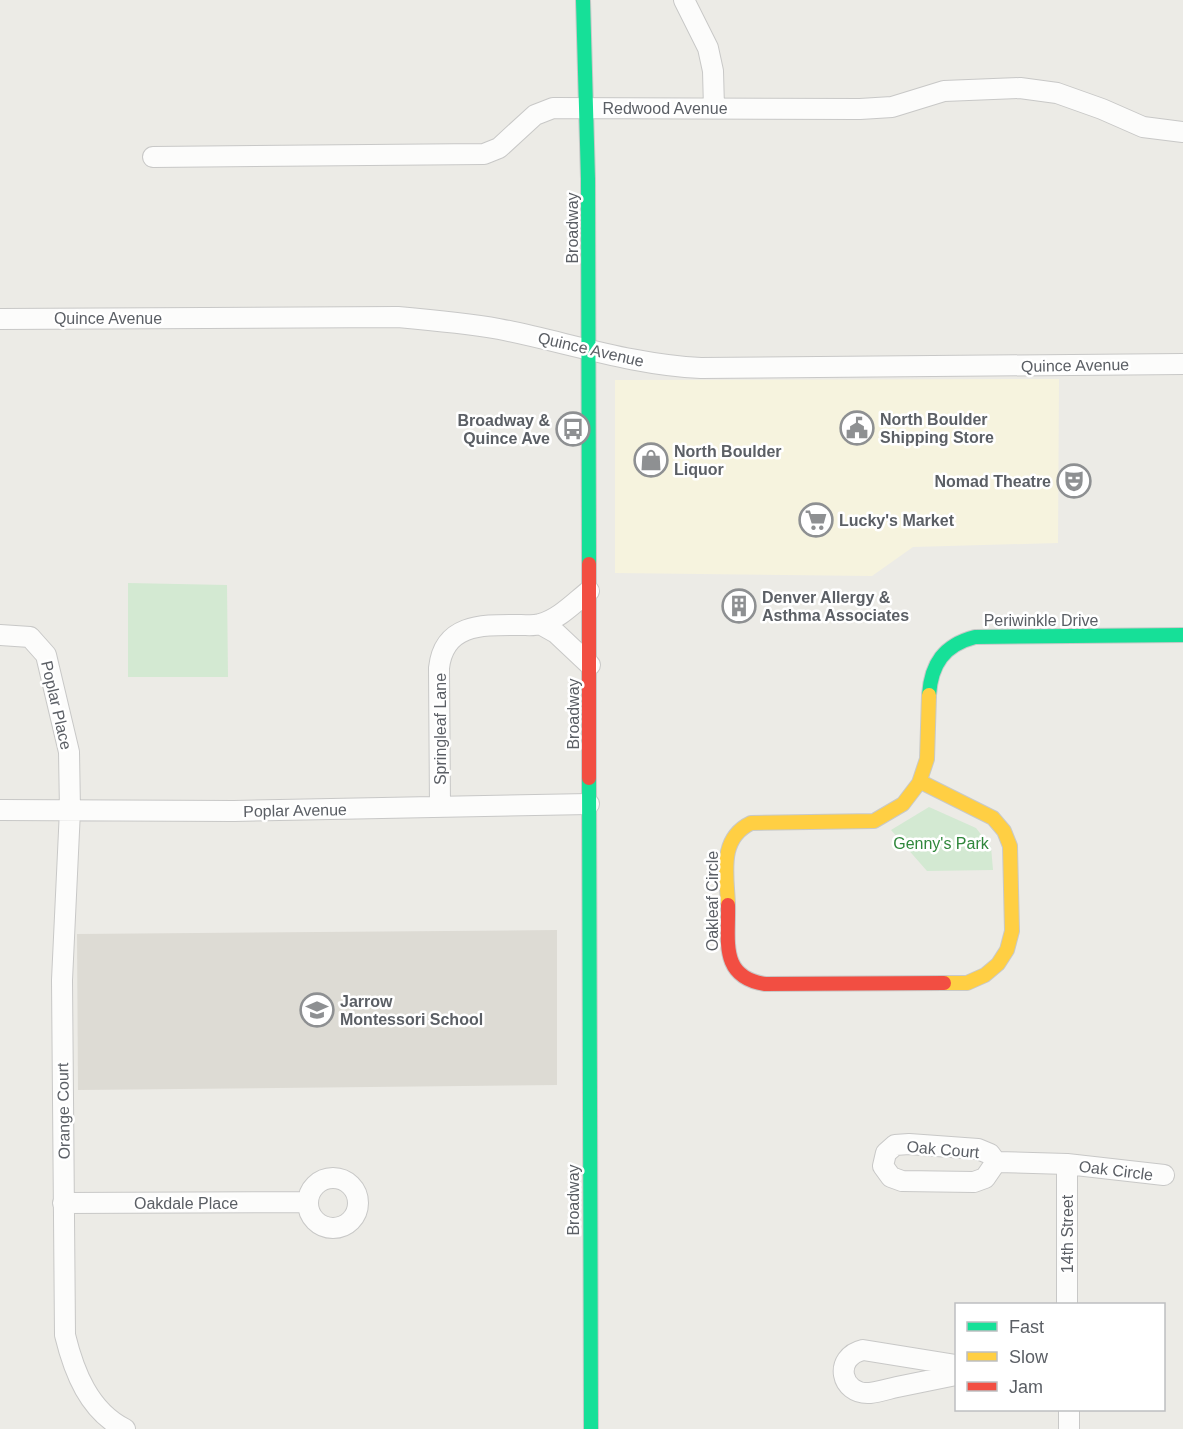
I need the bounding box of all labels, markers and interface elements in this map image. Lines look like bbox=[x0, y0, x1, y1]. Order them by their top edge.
street label: Redwood Avenue bbox=[602, 100, 728, 117]
street label: Broadway bbox=[564, 192, 581, 264]
street label: Quince Avenue bbox=[54, 310, 162, 327]
street label: Quince Avenue bbox=[536, 329, 646, 370]
street label: Quince Avenue bbox=[1021, 356, 1129, 375]
public building icon: North Boulder Shipping Store bbox=[839, 410, 875, 446]
bus stop icon: Broadway & Quince Ave bbox=[555, 411, 591, 447]
place label: North Boulder Shipping Store bbox=[880, 411, 994, 446]
place label: Broadway & Quince Ave bbox=[458, 412, 550, 447]
shop icon: North Boulder Liquor bbox=[633, 442, 669, 478]
place label: North Boulder Liquor bbox=[674, 443, 782, 478]
theatre icon: Nomad Theatre bbox=[1056, 463, 1092, 499]
place label: Nomad Theatre bbox=[935, 473, 1051, 490]
supermarket icon: Lucky's Market bbox=[798, 502, 834, 538]
place label: Lucky's Market bbox=[839, 512, 955, 529]
building icon: Denver Allergy & Asthma Associates bbox=[721, 588, 757, 624]
place label: Denver Allergy & Asthma Associates bbox=[762, 589, 909, 624]
street label: Periwinkle Drive bbox=[984, 612, 1098, 629]
street label: Poplar Place bbox=[38, 659, 75, 751]
street label: Springleaf Lane bbox=[432, 673, 449, 785]
street label: Broadway bbox=[565, 678, 582, 750]
street label: Poplar Avenue bbox=[243, 801, 347, 820]
park label: Genny's Park bbox=[893, 835, 990, 852]
street label: Oakleaf Circle bbox=[704, 851, 721, 951]
school or university icon: Jarrow Montessori School bbox=[299, 992, 335, 1028]
place label: Jarrow Montessori School bbox=[340, 993, 483, 1028]
street label: Orange Court bbox=[54, 1062, 73, 1160]
street label: Oak Court bbox=[906, 1138, 981, 1161]
street label: Oak Circle bbox=[1078, 1158, 1154, 1183]
street label: Broadway bbox=[565, 1164, 582, 1236]
street label: 14th Street bbox=[1059, 1194, 1076, 1273]
street label: Oakdale Place bbox=[134, 1195, 238, 1212]
legend bbox=[955, 1303, 1165, 1411]
text: Fast bbox=[1009, 1317, 1044, 1337]
text: Slow bbox=[1009, 1347, 1049, 1367]
text: Jam bbox=[1009, 1377, 1043, 1397]

